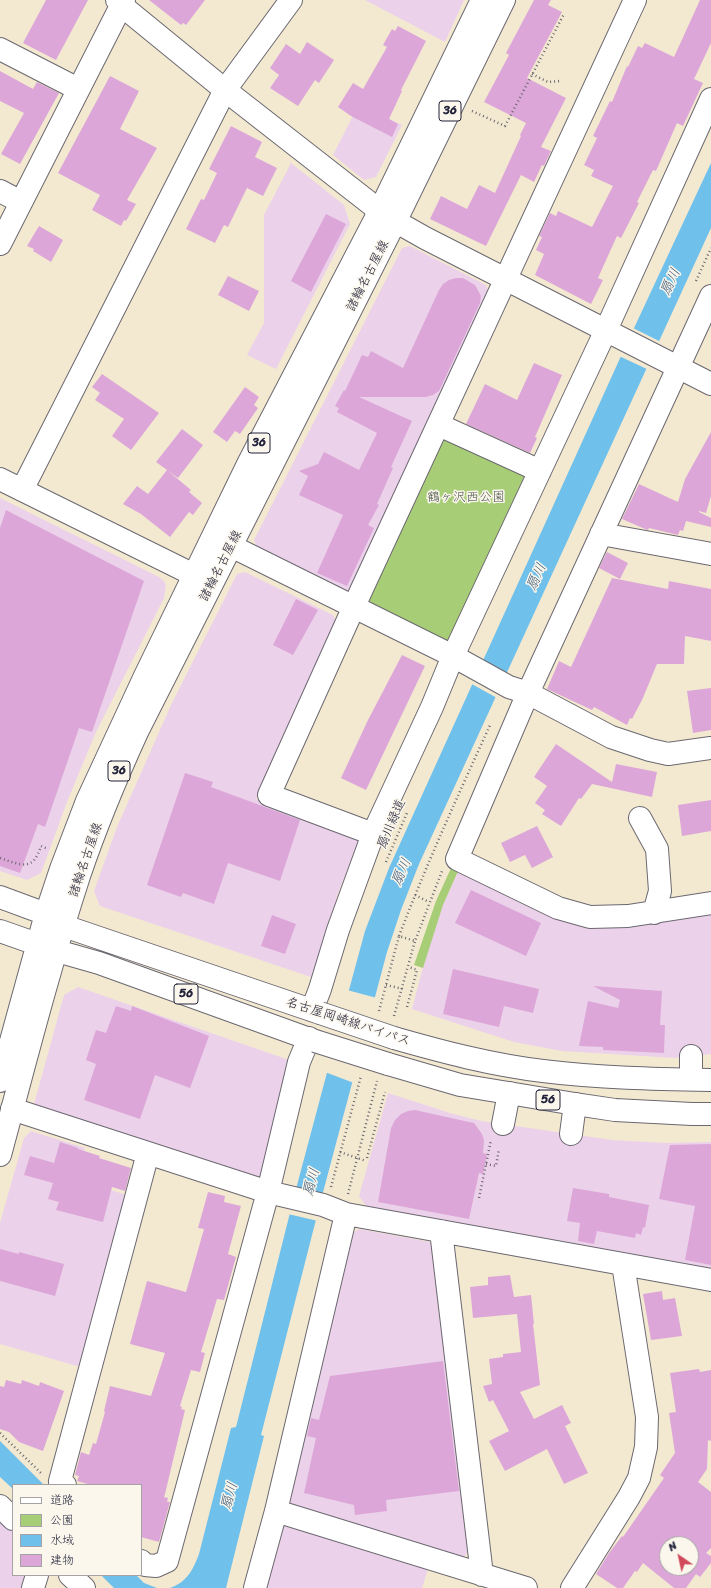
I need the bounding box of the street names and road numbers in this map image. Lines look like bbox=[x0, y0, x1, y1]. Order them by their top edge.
road number: 36 bbox=[439, 101, 461, 121]
street label: 諸輪名古屋線 bbox=[343, 238, 393, 314]
road number: 36 bbox=[248, 433, 270, 453]
street label: 諸輪名古屋線 bbox=[196, 528, 246, 604]
road number: 36 bbox=[108, 761, 130, 781]
street label: 扇川緑道 bbox=[375, 797, 409, 851]
street label: 諸輪名古屋線 bbox=[66, 821, 106, 899]
road number: 56 bbox=[174, 984, 198, 1004]
street label: 名古屋岡崎線バイパス bbox=[284, 994, 412, 1050]
road number: 56 bbox=[536, 1090, 560, 1110]

